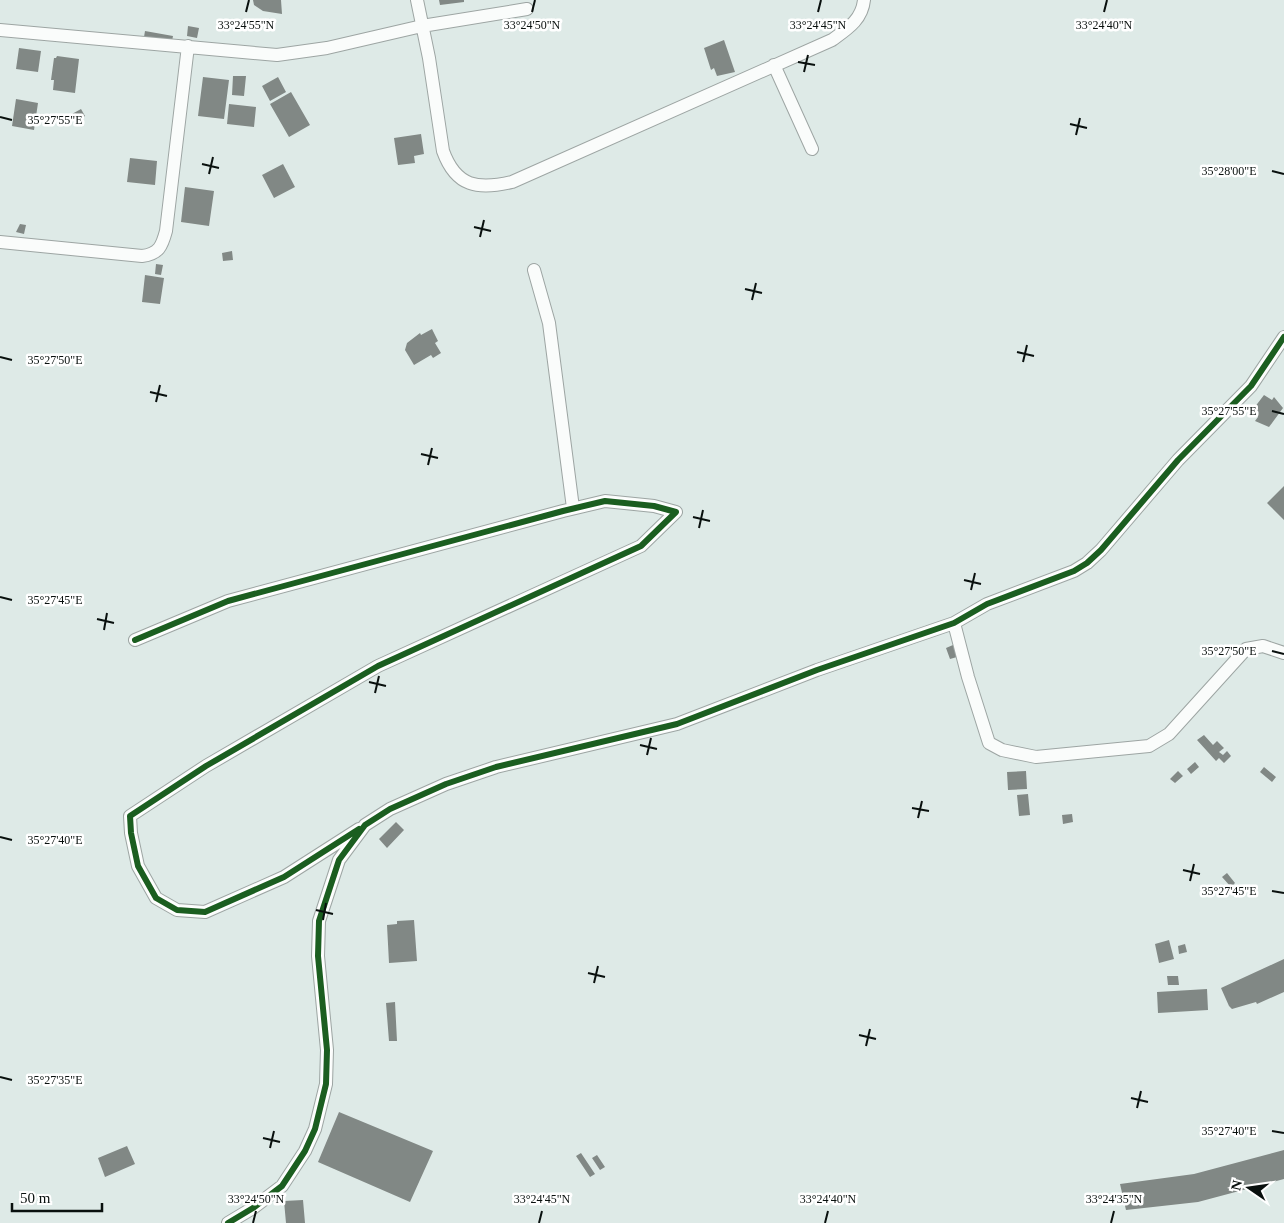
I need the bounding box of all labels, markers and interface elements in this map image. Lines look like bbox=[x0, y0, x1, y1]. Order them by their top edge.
text: 33°24'55"N bbox=[218, 18, 275, 32]
text: 33°24'50"N bbox=[504, 18, 561, 32]
text: 33°24'45"N bbox=[790, 18, 847, 32]
text: 33°24'40"N bbox=[1076, 18, 1133, 32]
text: 35°27'55"E bbox=[27, 113, 83, 127]
text: 35°28'00"E bbox=[1201, 164, 1257, 178]
text: 35°27'50"E bbox=[27, 353, 83, 367]
text: 35°27'55"E bbox=[1201, 404, 1257, 418]
text: 35°27'45"E bbox=[27, 593, 83, 607]
text: 35°27'50"E bbox=[1201, 644, 1257, 658]
text: 35°27'40"E bbox=[27, 833, 83, 847]
text: 35°27'45"E bbox=[1201, 884, 1257, 898]
text: 35°27'35"E bbox=[27, 1073, 83, 1087]
text: 35°27'40"E bbox=[1201, 1124, 1257, 1138]
north arrow bbox=[1224, 1163, 1274, 1213]
text: N bbox=[1228, 1179, 1245, 1192]
scale bar bbox=[12, 1180, 102, 1212]
text: 50 m bbox=[20, 1190, 51, 1206]
text: 33°24'50"N bbox=[228, 1192, 285, 1206]
text: 33°24'45"N bbox=[514, 1192, 571, 1206]
text: 33°24'40"N bbox=[800, 1192, 857, 1206]
text: 33°24'35"N bbox=[1086, 1192, 1143, 1206]

